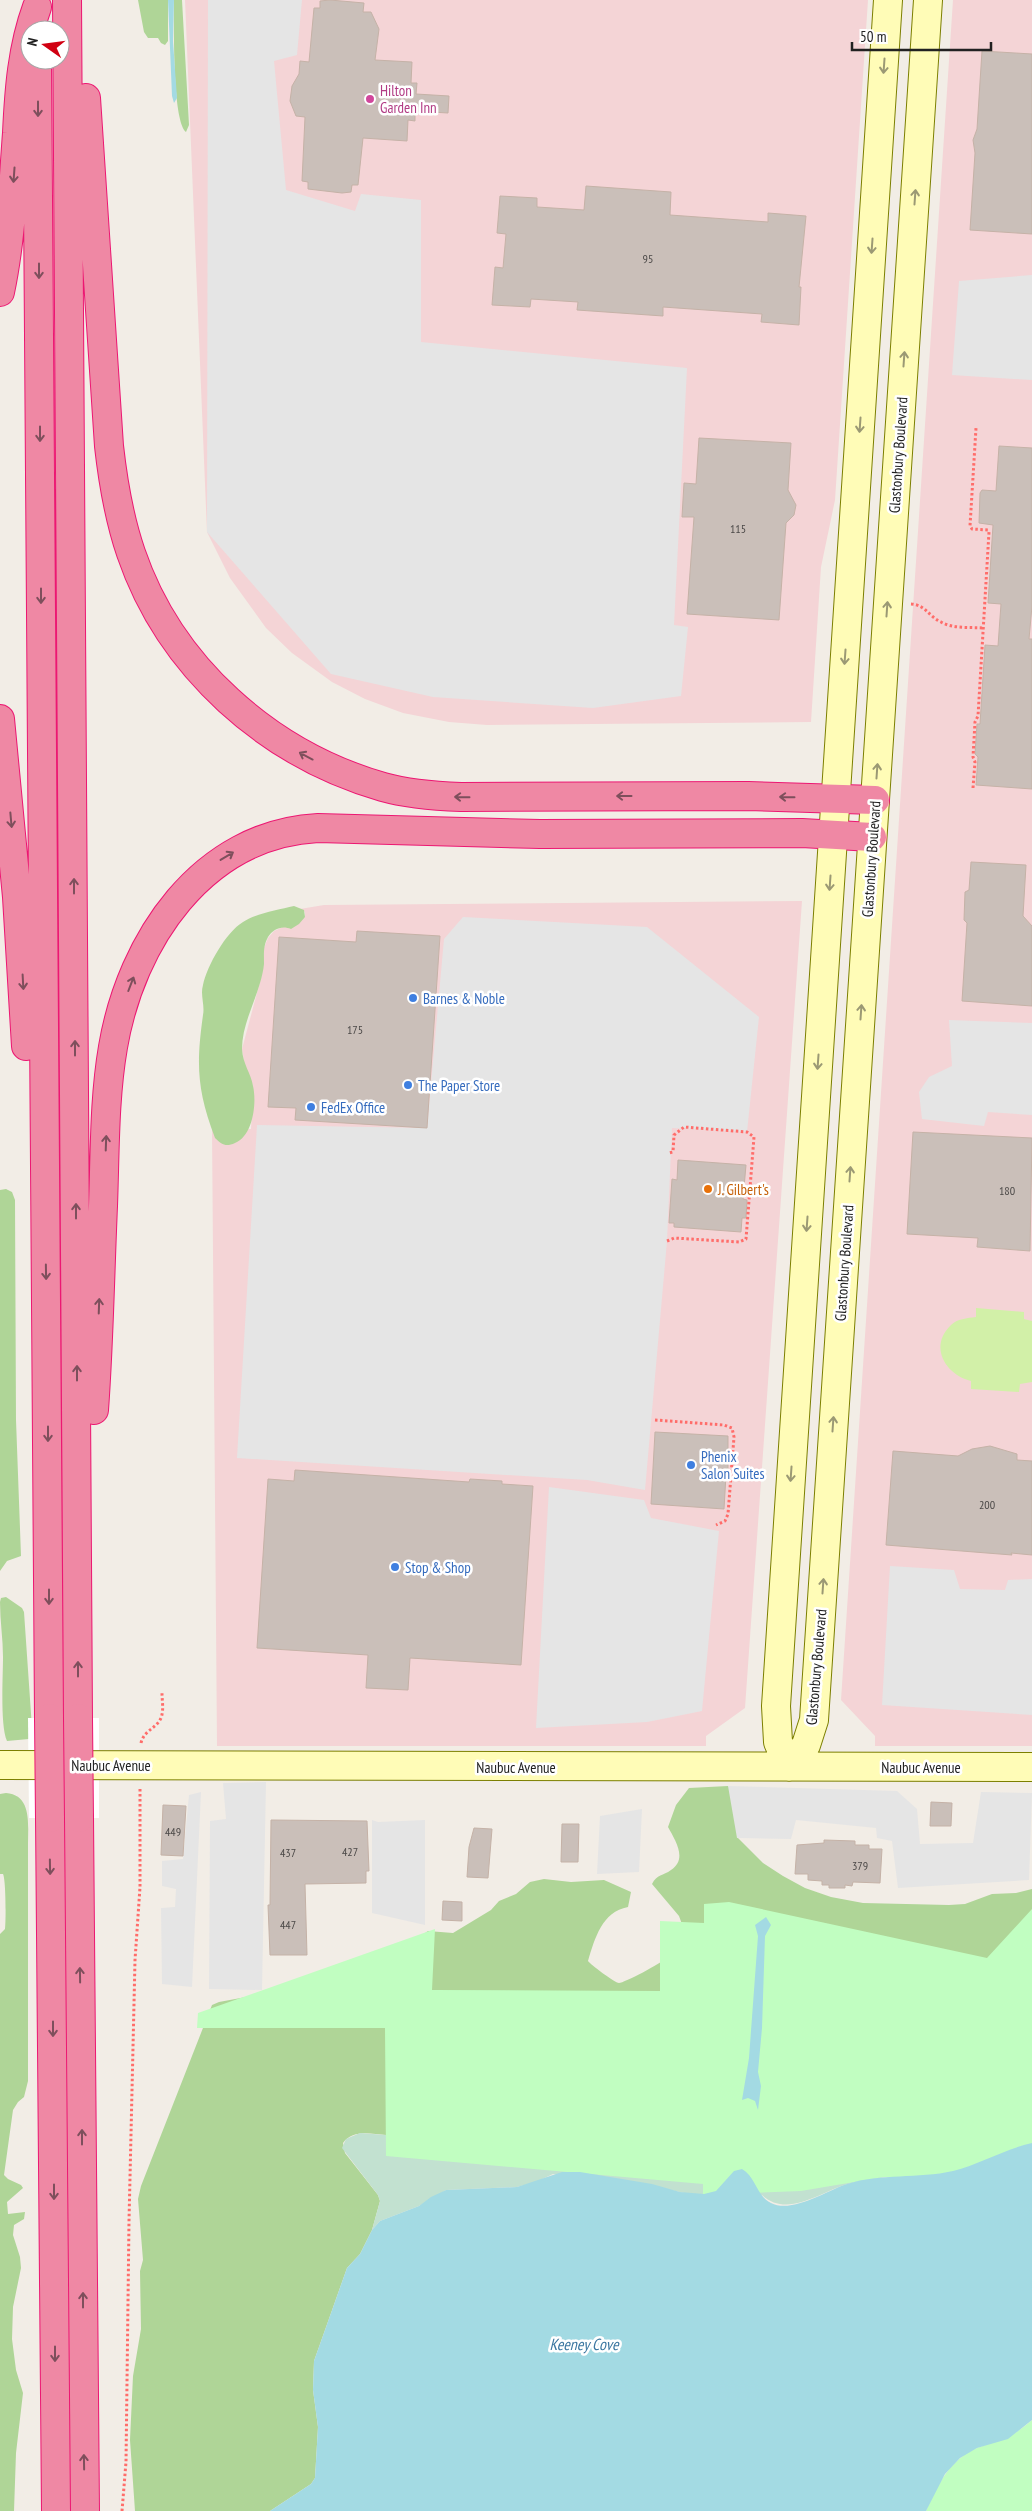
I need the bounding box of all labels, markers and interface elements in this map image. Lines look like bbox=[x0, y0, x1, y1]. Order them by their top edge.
north arrow bbox=[20, 20, 70, 70]
scale bar bbox=[852, 20, 991, 52]
text: 50 m bbox=[860, 27, 886, 46]
text: N bbox=[23, 36, 42, 48]
one-way arrow bbox=[879, 58, 888, 74]
place label: Hilton Garden Inn bbox=[380, 81, 437, 117]
marker: Hilton Garden Inn bbox=[364, 93, 376, 105]
one-way arrow bbox=[33, 100, 43, 116]
one-way arrow bbox=[9, 167, 18, 183]
one-way arrow bbox=[910, 189, 919, 205]
one-way arrow bbox=[867, 237, 876, 253]
house number: 95 bbox=[643, 251, 653, 266]
one-way arrow bbox=[34, 262, 44, 279]
one-way arrow bbox=[899, 352, 909, 368]
street label: Glastonbury Boulevard bbox=[884, 396, 912, 514]
one-way arrow bbox=[856, 417, 865, 433]
one-way arrow bbox=[35, 425, 45, 441]
house number: 115 bbox=[730, 521, 746, 536]
one-way arrow bbox=[36, 588, 46, 604]
one-way arrow bbox=[883, 601, 892, 617]
one-way arrow bbox=[840, 649, 849, 665]
one-way arrow bbox=[299, 751, 314, 760]
one-way arrow bbox=[872, 763, 881, 779]
one-way arrow bbox=[616, 791, 632, 801]
one-way arrow bbox=[454, 792, 470, 802]
one-way arrow bbox=[779, 792, 795, 801]
street label: Glastonbury Boulevard bbox=[857, 800, 885, 918]
one-way arrow bbox=[6, 811, 15, 827]
one-way arrow bbox=[219, 851, 233, 861]
one-way arrow bbox=[825, 874, 834, 890]
one-way arrow bbox=[69, 878, 79, 894]
one-way arrow bbox=[19, 973, 28, 989]
one-way arrow bbox=[127, 977, 136, 992]
place label: Barnes & Noble bbox=[423, 989, 505, 1008]
marker: Barnes & Noble bbox=[407, 992, 419, 1004]
one-way arrow bbox=[856, 1004, 865, 1020]
house number: 175 bbox=[347, 1022, 363, 1037]
one-way arrow bbox=[70, 1041, 80, 1057]
one-way arrow bbox=[814, 1054, 823, 1070]
place label: The Paper Store bbox=[418, 1076, 500, 1095]
marker: The Paper Store bbox=[402, 1079, 414, 1091]
place label: FedEx Office bbox=[321, 1098, 385, 1117]
marker: FedEx Office bbox=[305, 1101, 317, 1113]
one-way arrow bbox=[101, 1135, 110, 1151]
one-way arrow bbox=[845, 1166, 855, 1182]
place label: J. Gilbert's bbox=[717, 1180, 769, 1199]
marker: J. Gilbert's bbox=[702, 1183, 714, 1195]
house number: 180 bbox=[999, 1183, 1015, 1198]
one-way arrow bbox=[71, 1203, 81, 1220]
street label: Glastonbury Boulevard bbox=[830, 1204, 858, 1322]
one-way arrow bbox=[803, 1216, 812, 1232]
one-way arrow bbox=[41, 1263, 51, 1279]
one-way arrow bbox=[94, 1298, 104, 1314]
one-way arrow bbox=[72, 1366, 82, 1382]
one-way arrow bbox=[829, 1416, 838, 1432]
one-way arrow bbox=[43, 1426, 53, 1442]
place label: Phenix Salon Suites bbox=[701, 1447, 765, 1483]
marker: Phenix Salon Suites bbox=[685, 1459, 697, 1471]
one-way arrow bbox=[786, 1465, 795, 1481]
house number: 200 bbox=[979, 1497, 995, 1512]
place label: Stop & Shop bbox=[405, 1558, 471, 1577]
marker: Stop & Shop bbox=[389, 1561, 401, 1573]
one-way arrow bbox=[818, 1578, 827, 1594]
one-way arrow bbox=[44, 1588, 54, 1604]
street label: Glastonbury Boulevard bbox=[801, 1608, 831, 1726]
one-way arrow bbox=[73, 1661, 83, 1678]
street label: Naubuc Avenue bbox=[71, 1756, 151, 1775]
street label: Naubuc Avenue bbox=[476, 1758, 556, 1777]
street label: Naubuc Avenue bbox=[881, 1758, 961, 1777]
house number: 449 bbox=[165, 1824, 181, 1839]
house number: 427 bbox=[342, 1844, 358, 1859]
house number: 437 bbox=[280, 1845, 296, 1860]
one-way arrow bbox=[45, 1858, 55, 1875]
house number: 379 bbox=[852, 1858, 868, 1873]
house number: 447 bbox=[280, 1917, 296, 1932]
one-way arrow bbox=[75, 1967, 85, 1984]
one-way arrow bbox=[48, 2021, 58, 2037]
one-way arrow bbox=[77, 2130, 87, 2146]
one-way arrow bbox=[49, 2184, 59, 2200]
one-way arrow bbox=[78, 2292, 88, 2308]
water label: Keeney Cove bbox=[549, 2334, 620, 2354]
one-way arrow bbox=[50, 2346, 60, 2362]
one-way arrow bbox=[79, 2455, 89, 2471]

